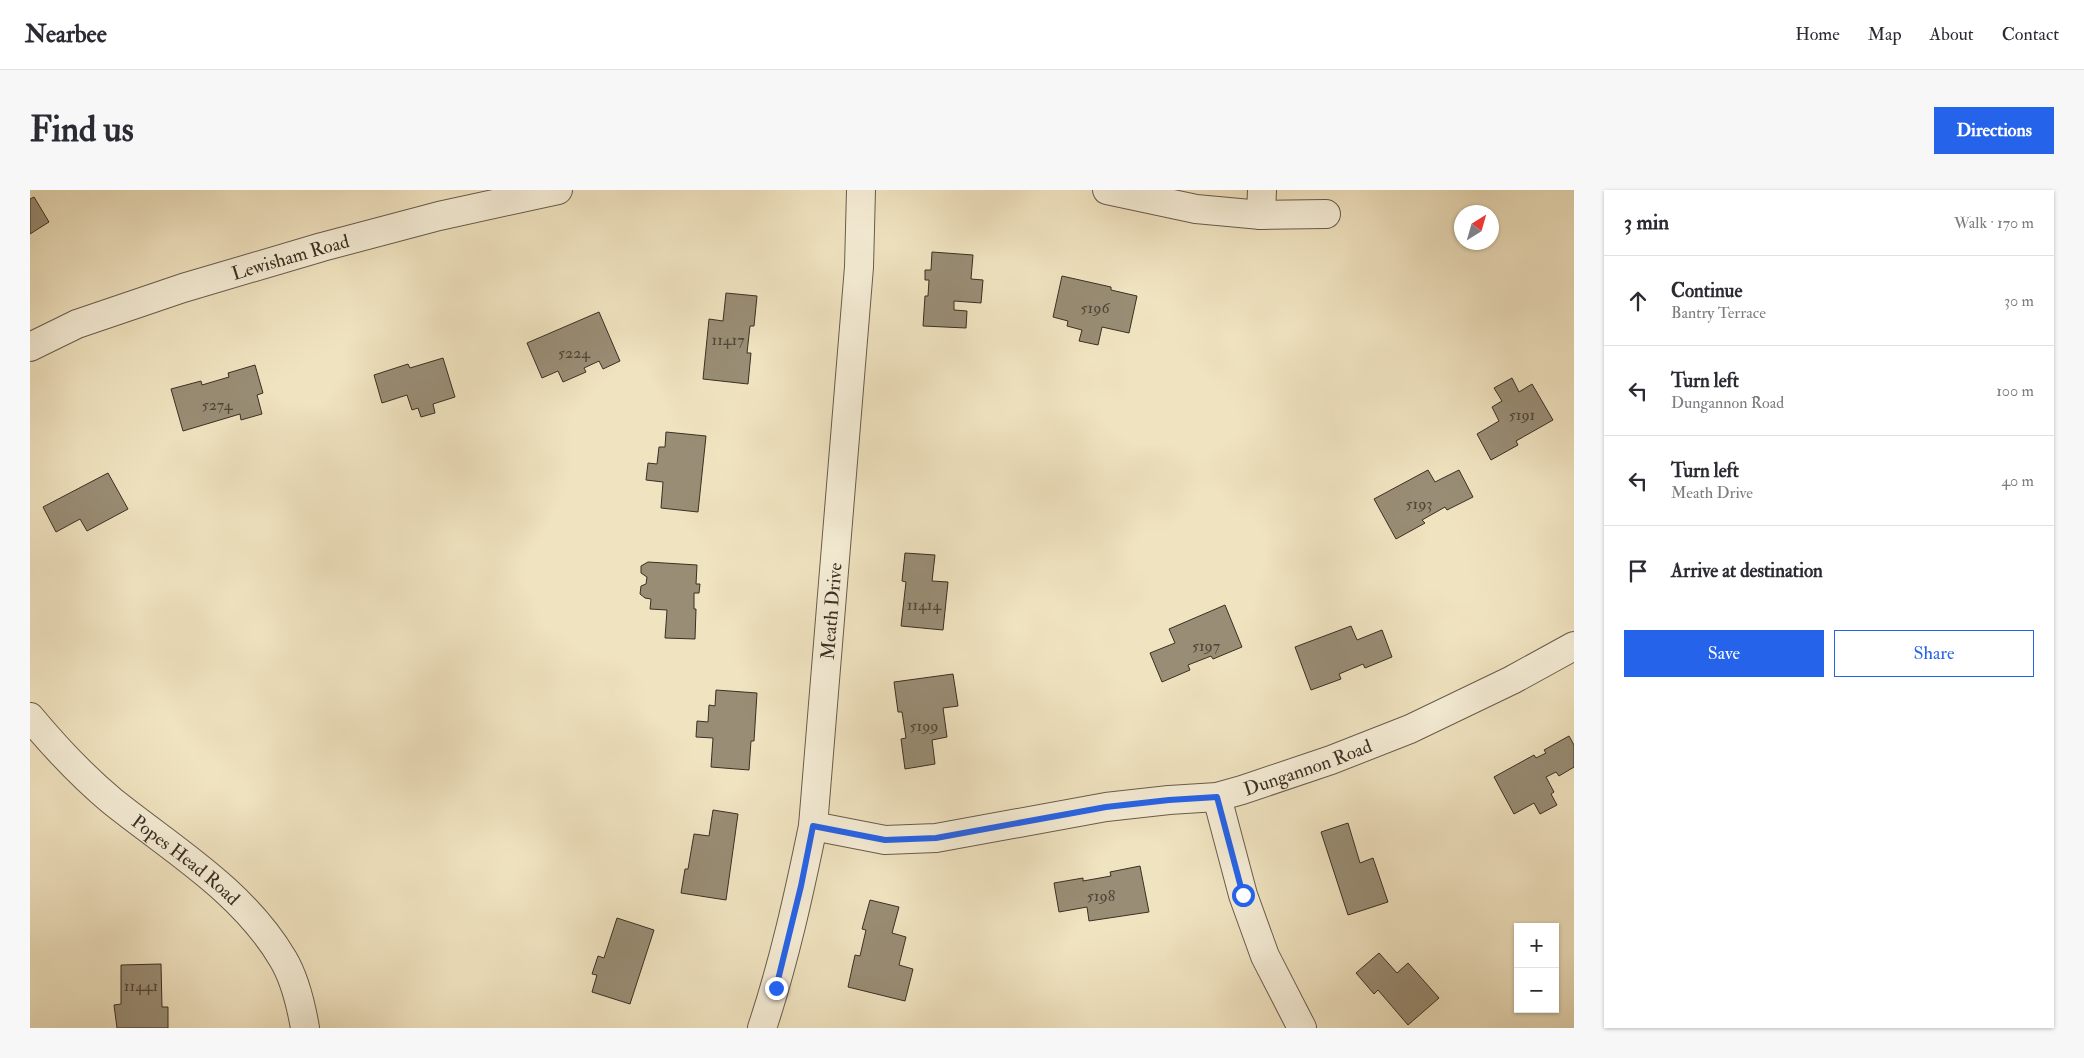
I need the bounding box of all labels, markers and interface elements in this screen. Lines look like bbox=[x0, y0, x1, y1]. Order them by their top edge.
text: Nearbee bbox=[25, 19, 107, 50]
text: Home bbox=[1795, 23, 1840, 46]
text: Map bbox=[1868, 23, 1902, 46]
text: About bbox=[1930, 23, 1974, 46]
text: Contact bbox=[2002, 23, 2059, 46]
button: Directions bbox=[1934, 107, 2054, 154]
text: Find us bbox=[30, 108, 134, 152]
north arrow bbox=[1454, 205, 1499, 250]
text: 3 min bbox=[1624, 209, 1669, 236]
text: Walk · 170 m bbox=[1954, 213, 2034, 233]
street label: Lewisham Road bbox=[229, 229, 352, 286]
text: Continue bbox=[1671, 279, 1742, 303]
icon: ahead bbox=[1624, 287, 1652, 315]
text: 30 m bbox=[2004, 291, 2034, 311]
house number: 5196 bbox=[1081, 298, 1110, 318]
text: Bantry Terrace bbox=[1671, 303, 1766, 323]
house number: 11417 bbox=[711, 330, 745, 350]
house number: 5224 bbox=[558, 343, 591, 363]
text: Turn left bbox=[1671, 369, 1739, 393]
icon: left bbox=[1624, 377, 1652, 405]
text: 100 m bbox=[1996, 381, 2034, 401]
text: Dungannon Road bbox=[1671, 393, 1784, 413]
house number: 5274 bbox=[202, 395, 234, 415]
house number: 5191 bbox=[1509, 405, 1535, 425]
text: Turn left bbox=[1671, 459, 1739, 483]
icon: left bbox=[1624, 467, 1652, 495]
text: 40 m bbox=[2001, 471, 2034, 491]
text: Meath Drive bbox=[1671, 483, 1753, 503]
house number: 5193 bbox=[1405, 494, 1433, 514]
icon: arrive bbox=[1624, 557, 1652, 585]
text: Arrive at destination bbox=[1671, 559, 1823, 583]
street label: Meath Drive bbox=[816, 562, 848, 661]
house number: 11414 bbox=[907, 595, 943, 615]
button: Save bbox=[1624, 630, 1824, 677]
button: Share bbox=[1834, 630, 2034, 677]
house number: 5197 bbox=[1192, 636, 1221, 656]
house number: 5199 bbox=[909, 716, 939, 736]
street label: Dungannon Road bbox=[1240, 734, 1376, 802]
street label: Popes Head Road bbox=[127, 810, 245, 911]
route start bbox=[1232, 884, 1255, 907]
house number: 5198 bbox=[1087, 886, 1116, 906]
map controls bbox=[1514, 923, 1559, 1013]
button: + bbox=[1514, 923, 1559, 968]
button: − bbox=[1514, 968, 1559, 1013]
house number: 11441 bbox=[124, 976, 158, 996]
route end bbox=[765, 977, 788, 1000]

